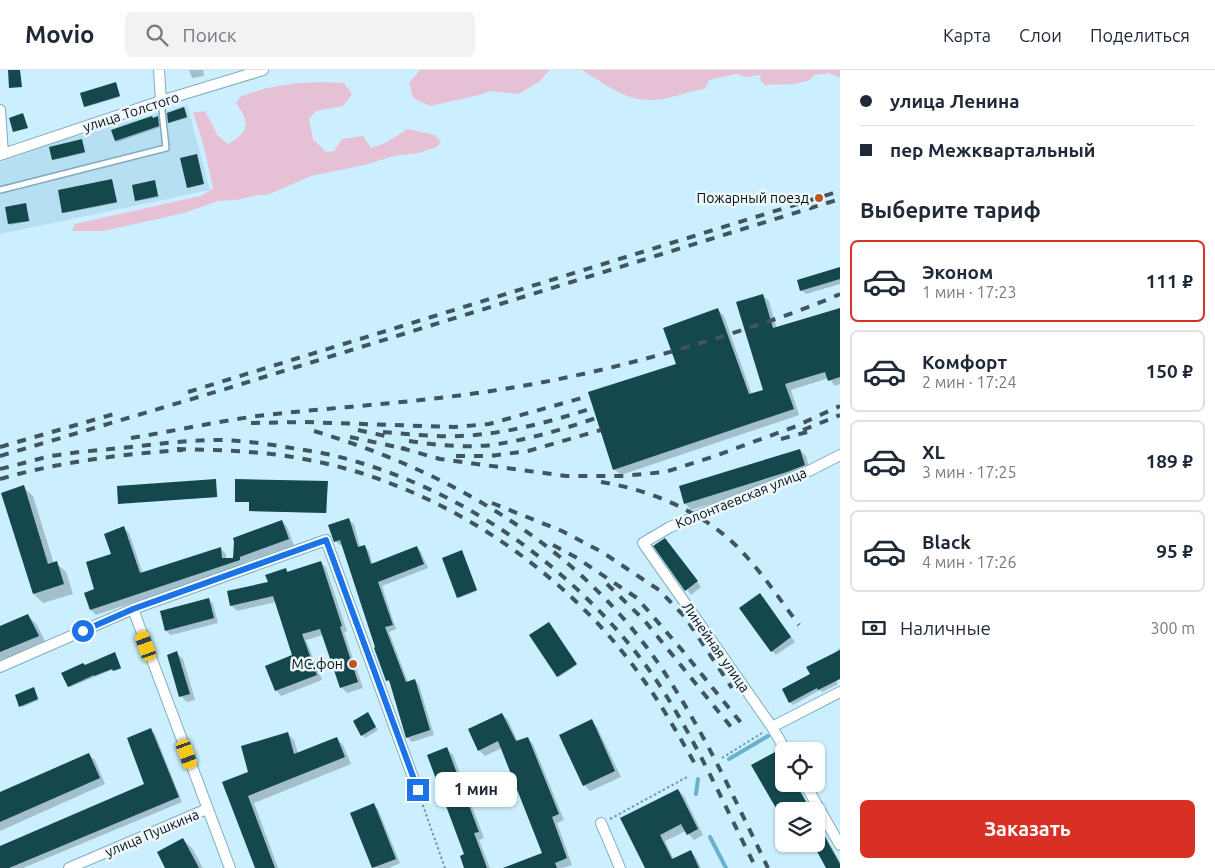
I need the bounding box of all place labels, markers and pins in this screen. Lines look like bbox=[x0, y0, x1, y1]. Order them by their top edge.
place label: Пожарный поезд bbox=[697, 190, 809, 206]
marker: Пожарный поезд bbox=[813, 192, 825, 204]
place label: МС.фон bbox=[292, 656, 343, 672]
marker: МС.фон bbox=[347, 658, 359, 670]

